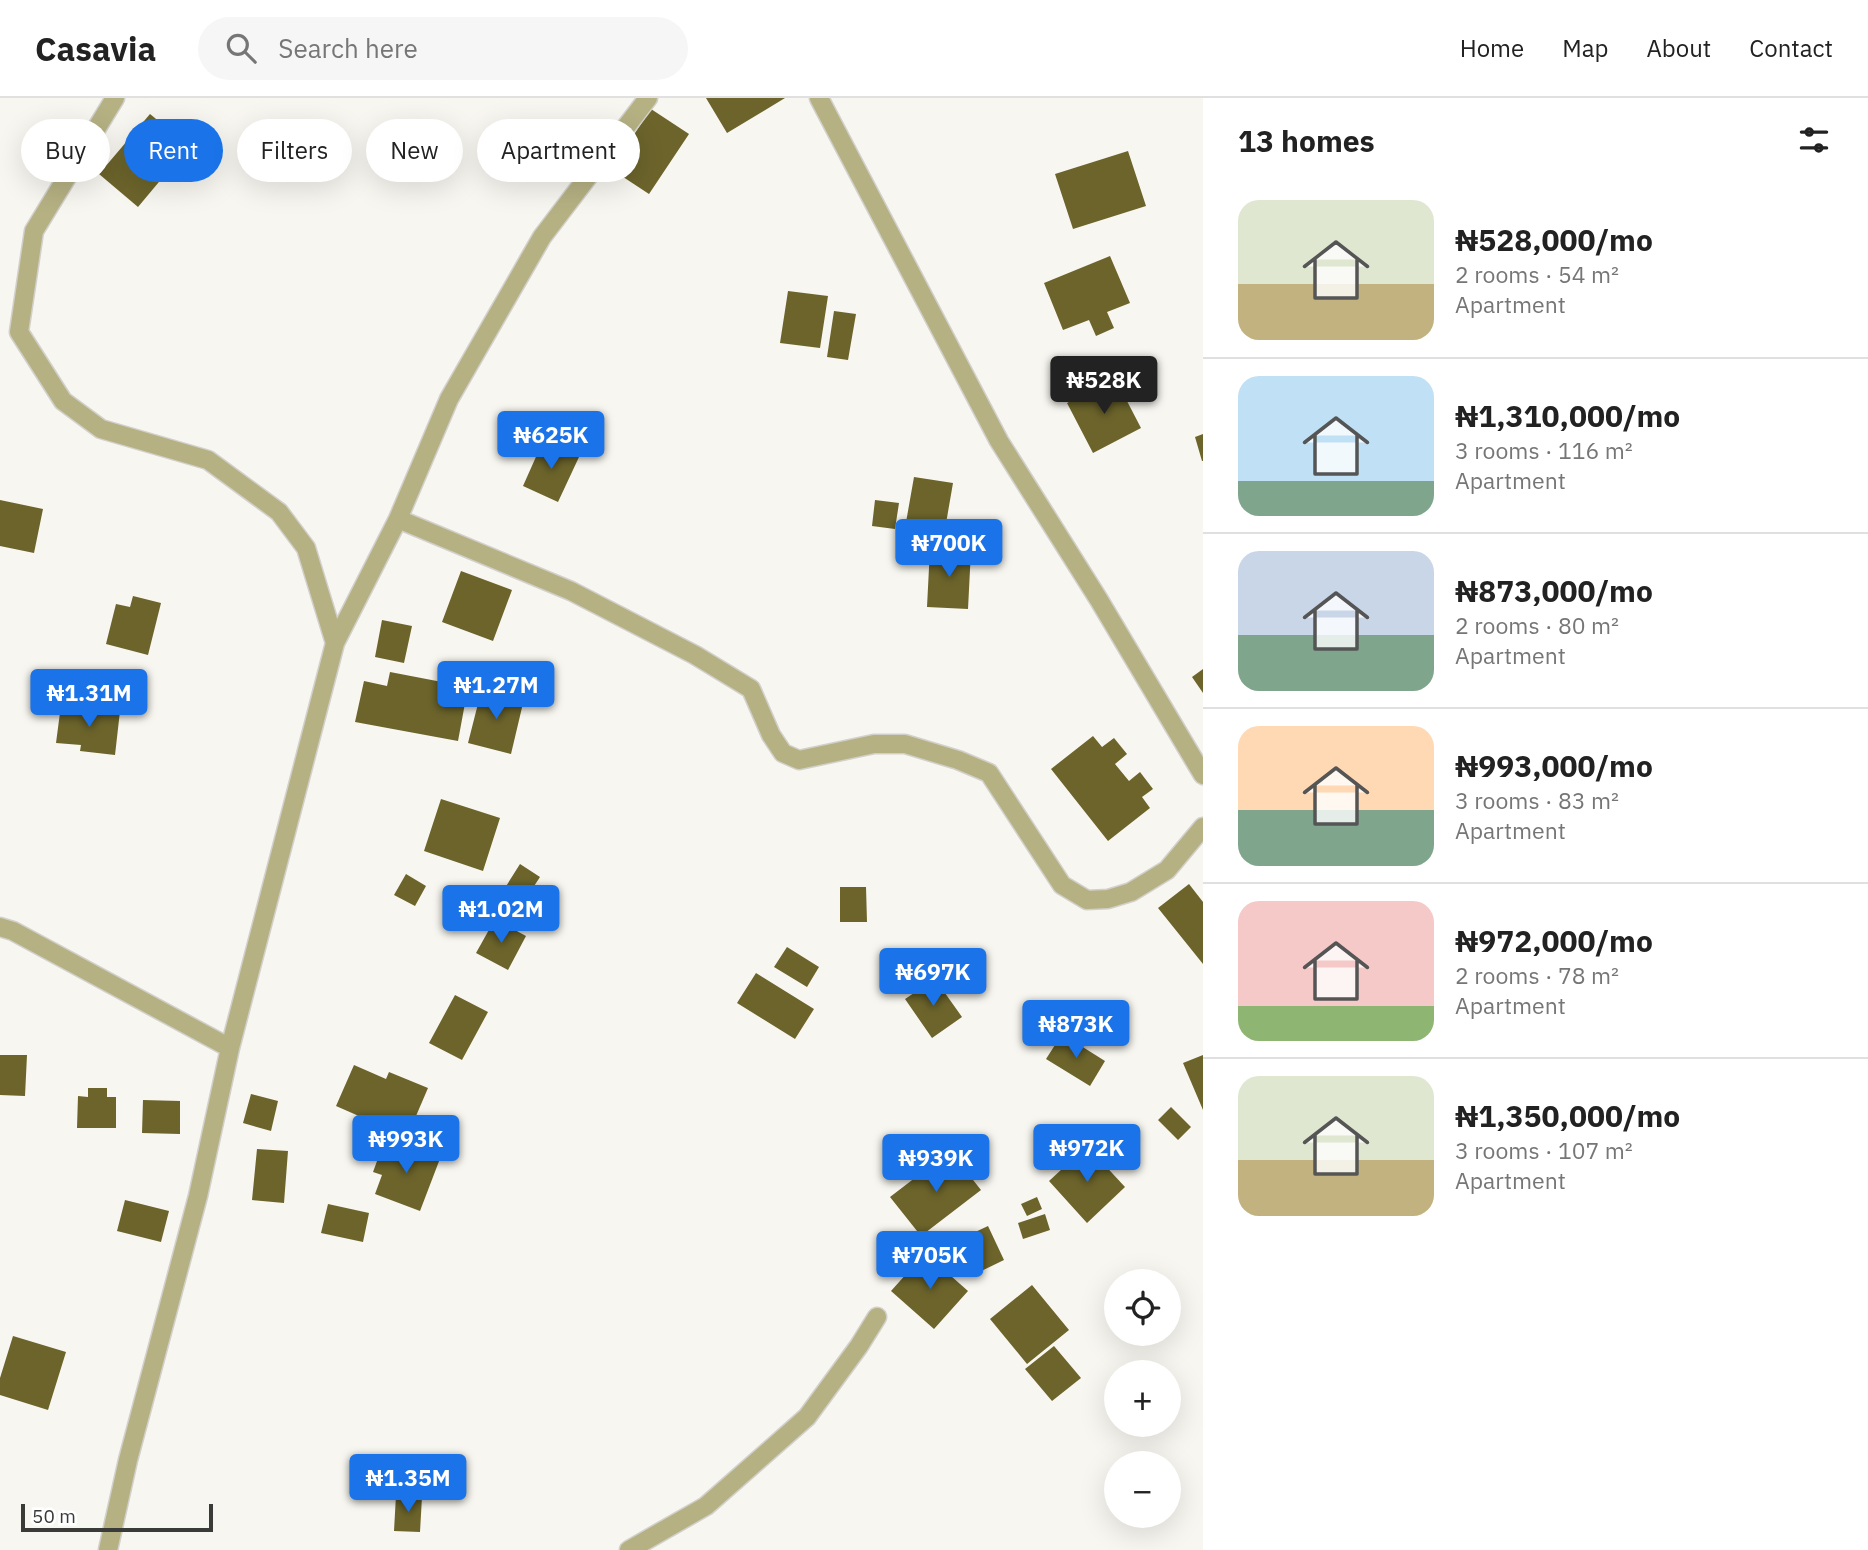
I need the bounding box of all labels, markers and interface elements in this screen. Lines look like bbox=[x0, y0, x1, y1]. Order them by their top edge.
search box bbox=[198, 17, 688, 80]
text: Casavia bbox=[35, 27, 156, 70]
icon: search bbox=[222, 29, 260, 67]
text: Search here bbox=[278, 31, 418, 65]
text: Home bbox=[1460, 32, 1524, 64]
text: Map bbox=[1562, 32, 1608, 64]
text: About bbox=[1646, 32, 1711, 64]
text: Contact bbox=[1749, 32, 1833, 64]
chip: Buy bbox=[21, 119, 110, 182]
chip: Rent bbox=[124, 119, 223, 182]
chip: Filters bbox=[237, 119, 352, 182]
chip: New bbox=[366, 119, 463, 182]
chip: Apartment bbox=[477, 119, 640, 182]
text: 13 homes bbox=[1238, 121, 1375, 160]
icon: filters bbox=[1795, 121, 1833, 159]
text: ₦528,000/mo bbox=[1455, 220, 1653, 259]
icon: home bbox=[1294, 228, 1378, 312]
text: 2 rooms · 54 m² bbox=[1455, 259, 1619, 289]
text: Apartment bbox=[1455, 289, 1566, 319]
pin: ₦528K bbox=[1055, 356, 1153, 416]
text: ₦528K bbox=[1066, 364, 1142, 394]
text: ₦1,310,000/mo bbox=[1455, 396, 1680, 435]
icon: home bbox=[1294, 404, 1378, 488]
pin: ₦625K bbox=[502, 412, 600, 471]
text: ₦625K bbox=[513, 419, 589, 449]
text: 3 rooms · 116 m² bbox=[1455, 435, 1633, 465]
text: Apartment bbox=[1455, 465, 1566, 495]
pin: ₦700K bbox=[900, 519, 998, 579]
text: ₦700K bbox=[911, 527, 987, 557]
text: ₦873,000/mo bbox=[1455, 571, 1653, 610]
icon: home bbox=[1294, 579, 1378, 663]
text: 2 rooms · 80 m² bbox=[1455, 610, 1619, 640]
text: Apartment bbox=[1455, 640, 1566, 670]
pin: ₦1.27M bbox=[439, 662, 553, 721]
text: ₦1.27M bbox=[453, 669, 539, 699]
pin: ₦1.31M bbox=[32, 670, 146, 729]
text: ₦1.31M bbox=[46, 677, 132, 707]
text: ₦993,000/mo bbox=[1455, 746, 1653, 785]
icon: home bbox=[1294, 754, 1378, 838]
text: 3 rooms · 83 m² bbox=[1455, 785, 1619, 815]
text: Apartment bbox=[1455, 815, 1566, 845]
pin: ₦1.02M bbox=[444, 886, 558, 945]
text: ₦1.02M bbox=[458, 893, 544, 923]
text: ₦972,000/mo bbox=[1455, 921, 1653, 960]
icon: home bbox=[1294, 929, 1378, 1013]
pin: ₦697K bbox=[884, 948, 982, 1008]
text: ₦697K bbox=[895, 956, 971, 986]
text: 2 rooms · 78 m² bbox=[1455, 960, 1619, 990]
text: Apartment bbox=[1455, 990, 1566, 1020]
pin: ₦873K bbox=[1027, 1000, 1125, 1060]
text: ₦873K bbox=[1038, 1008, 1114, 1038]
text: ₦1,350,000/mo bbox=[1455, 1096, 1680, 1135]
icon: home bbox=[1294, 1104, 1378, 1188]
pin: ₦993K bbox=[357, 1116, 455, 1175]
text: ₦993K bbox=[368, 1123, 444, 1153]
pin: ₦972K bbox=[1038, 1124, 1136, 1184]
text: ₦972K bbox=[1049, 1132, 1125, 1162]
pin: ₦939K bbox=[887, 1134, 985, 1194]
text: 3 rooms · 107 m² bbox=[1455, 1135, 1633, 1165]
text: ₦939K bbox=[898, 1142, 974, 1172]
text: Apartment bbox=[1455, 1165, 1566, 1195]
pin: ₦705K bbox=[881, 1232, 979, 1291]
text: ₦705K bbox=[892, 1239, 968, 1269]
map controls bbox=[1104, 1269, 1181, 1528]
button: locate bbox=[1104, 1269, 1181, 1346]
button: + bbox=[1104, 1360, 1181, 1437]
button: − bbox=[1104, 1451, 1181, 1528]
pin: ₦1.35M bbox=[351, 1454, 465, 1514]
text: ₦1.35M bbox=[365, 1462, 451, 1492]
scale bar bbox=[21, 1501, 214, 1533]
text: 50 m bbox=[32, 1504, 76, 1528]

